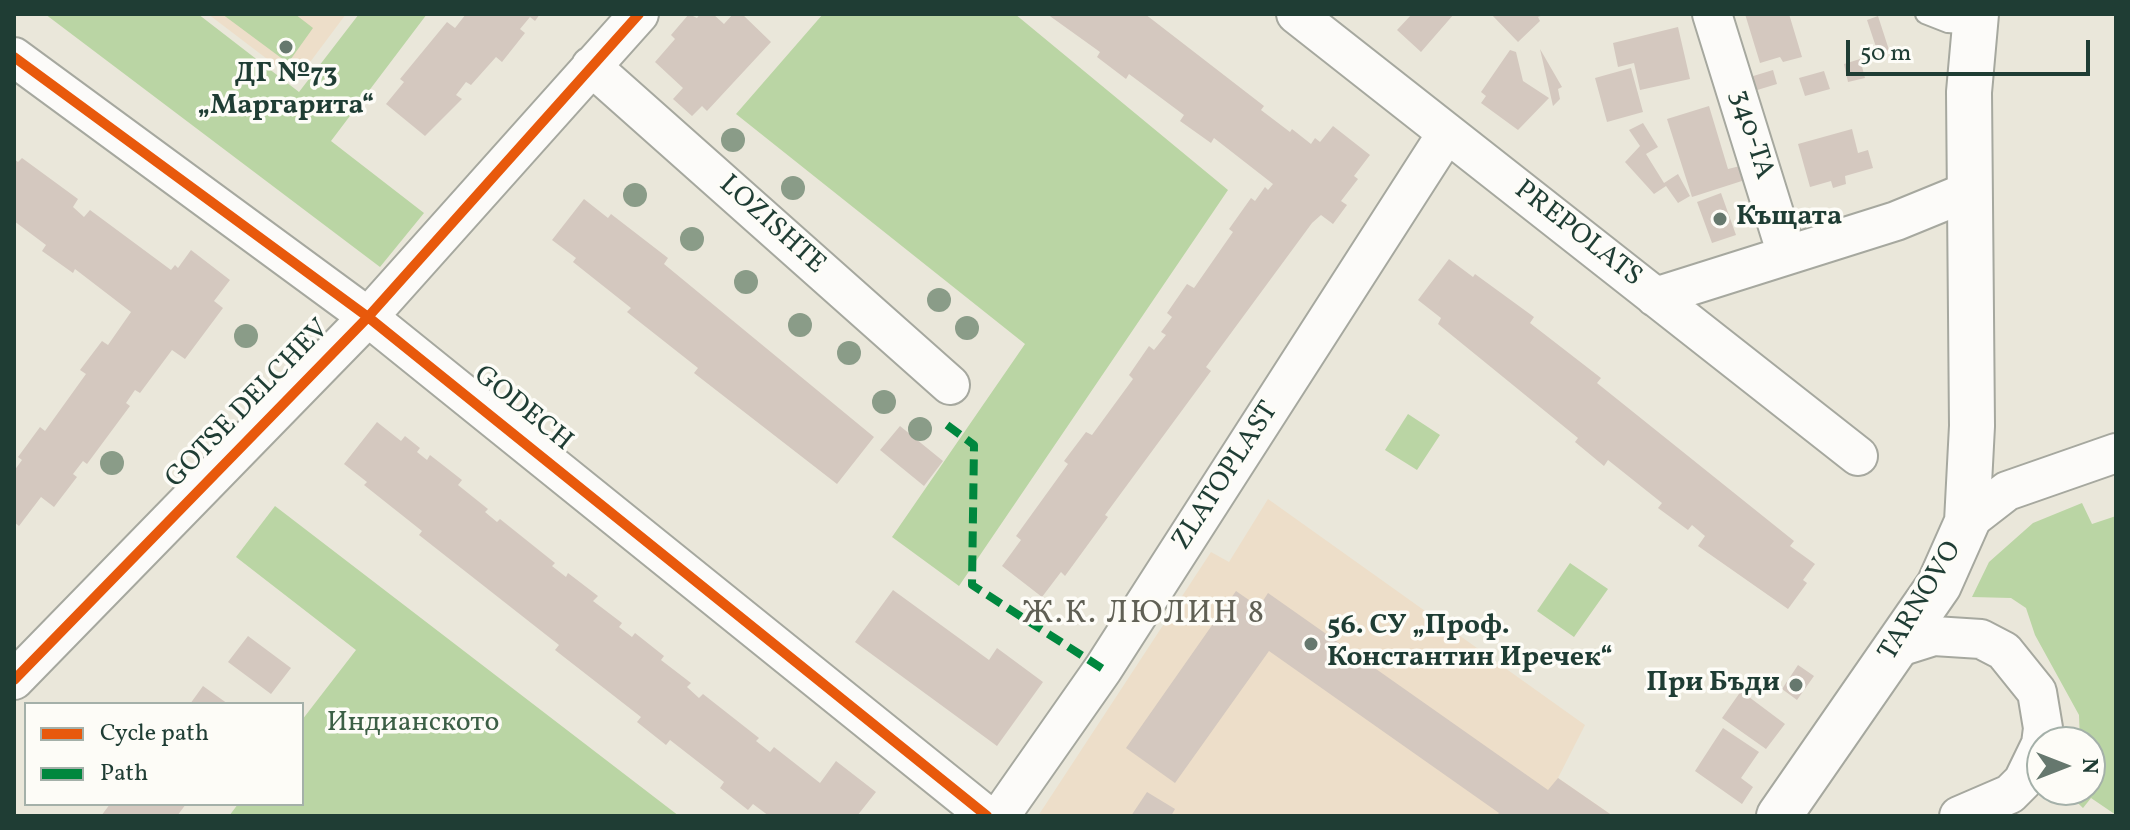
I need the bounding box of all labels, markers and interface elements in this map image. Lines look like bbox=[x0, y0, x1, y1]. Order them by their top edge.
scale bar bbox=[1850, 24, 2094, 74]
text: 50 m bbox=[1860, 37, 1912, 71]
marker: ДГ №73 „Маргарита“ bbox=[277, 38, 295, 56]
place label: ДГ №73 „Маргарита“ bbox=[197, 59, 375, 125]
street label: 340-ТА bbox=[1721, 86, 1779, 184]
street label: LOZISHTE bbox=[711, 169, 831, 283]
street label: PREPOLATS bbox=[1506, 175, 1648, 295]
place label: Къщата bbox=[1736, 202, 1842, 236]
marker: Къщата bbox=[1711, 210, 1729, 228]
street label: GOTSE DELCHEV bbox=[160, 314, 338, 496]
street label: GODECH bbox=[466, 360, 578, 460]
street label: ZLATOPLAST bbox=[1167, 397, 1287, 557]
street label: TARNOVO bbox=[1873, 536, 1971, 668]
district label: Ж.К. ЛЮЛИН 8 bbox=[1022, 597, 1266, 635]
place label: 56. СУ „Проф. Константин Иречек“ bbox=[1327, 611, 1613, 677]
marker: 56. СУ „Проф. Константин Иречек“ bbox=[1302, 635, 1320, 653]
place label: При Бъди bbox=[1646, 668, 1780, 702]
marker: При Бъди bbox=[1787, 676, 1805, 694]
legend bbox=[24, 702, 304, 806]
park label: Индианското bbox=[327, 708, 499, 742]
text: Cycle path bbox=[100, 717, 209, 751]
north arrow bbox=[2026, 726, 2106, 806]
text: Path bbox=[100, 757, 148, 791]
text: N bbox=[2073, 758, 2104, 774]

